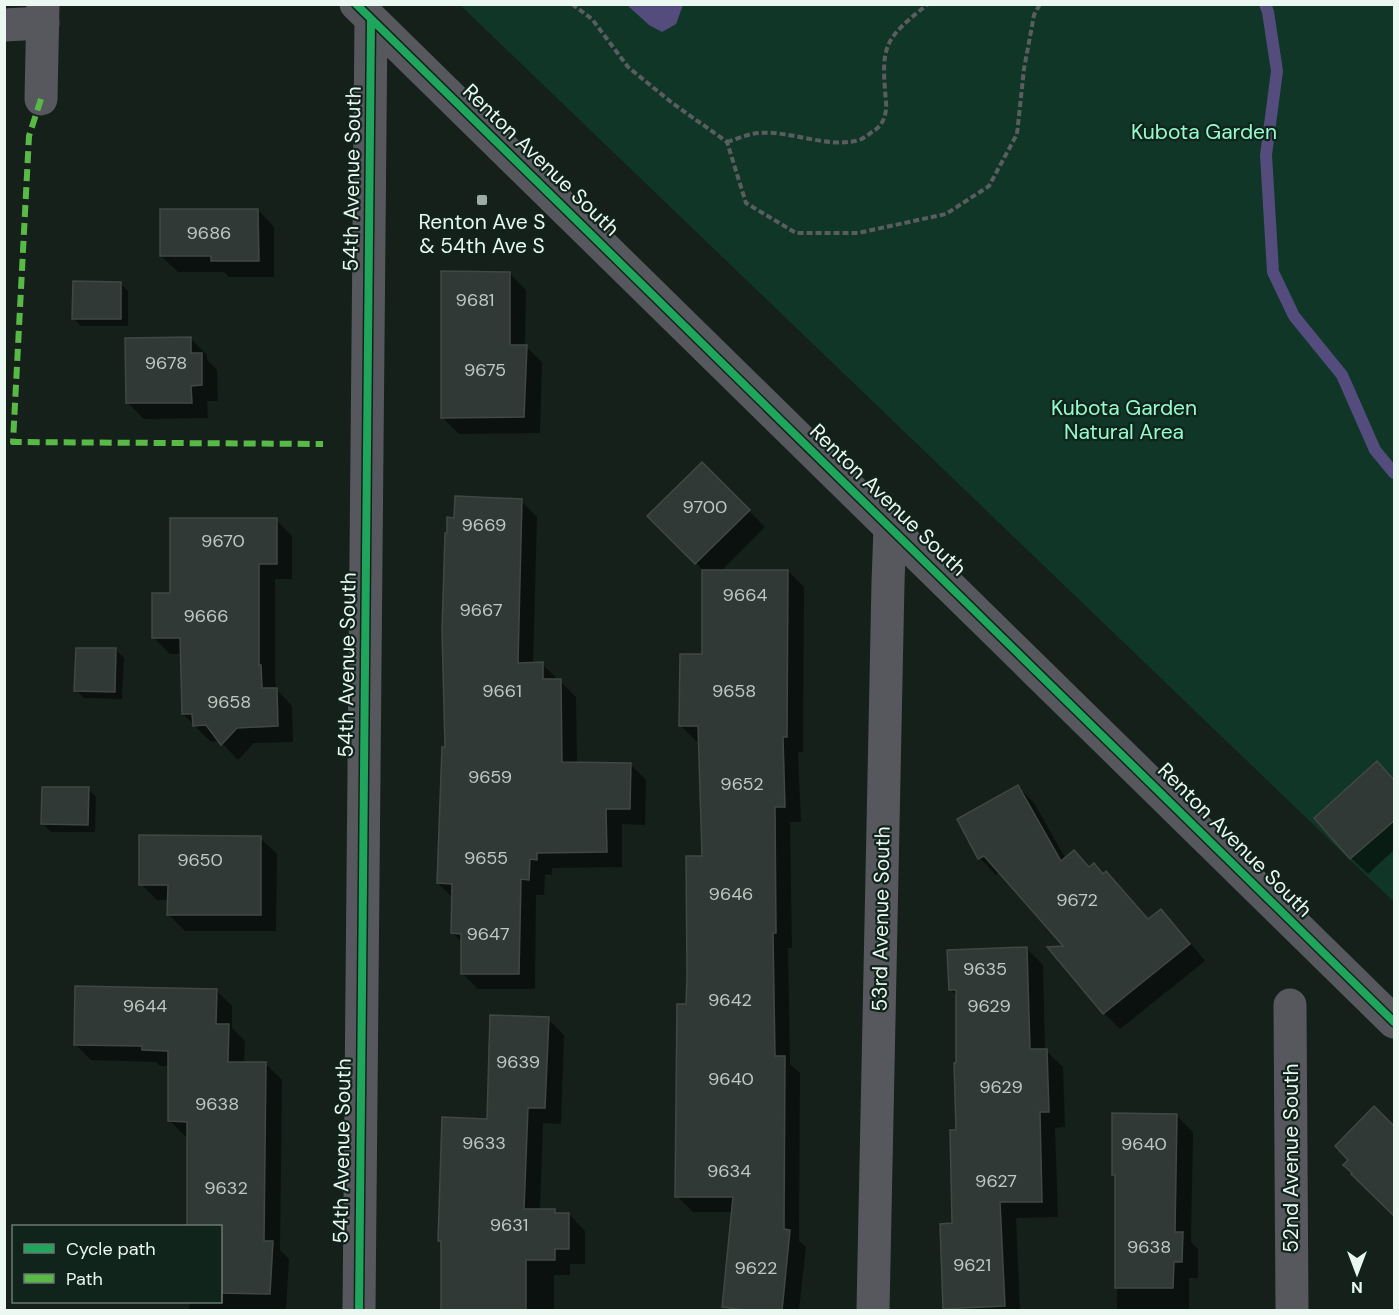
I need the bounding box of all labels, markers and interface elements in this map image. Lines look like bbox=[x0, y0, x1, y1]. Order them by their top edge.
street label: Renton Avenue South bbox=[457, 78, 625, 242]
street label: 54th Avenue South bbox=[336, 86, 368, 272]
park label: Kubota Garden bbox=[1131, 118, 1277, 146]
marker: Renton Ave S & 54th Ave S bbox=[475, 193, 489, 207]
place label: Renton Ave S & 54th Ave S bbox=[419, 208, 545, 260]
house number: 9686 bbox=[187, 221, 231, 245]
house number: 9681 bbox=[456, 288, 494, 312]
house number: 9678 bbox=[145, 351, 187, 375]
house number: 9675 bbox=[464, 358, 506, 382]
park label: Kubota Garden Natural Area bbox=[1051, 394, 1197, 446]
street label: Renton Avenue South bbox=[804, 418, 972, 582]
house number: 9700 bbox=[683, 495, 727, 519]
house number: 9669 bbox=[462, 513, 506, 537]
house number: 9670 bbox=[201, 529, 245, 553]
street label: 54th Avenue South bbox=[331, 572, 363, 758]
house number: 9664 bbox=[723, 583, 767, 607]
house number: 9667 bbox=[459, 598, 503, 622]
house number: 9666 bbox=[183, 604, 229, 628]
house number: 9661 bbox=[482, 679, 522, 703]
house number: 9658 bbox=[712, 679, 756, 703]
house number: 9658 bbox=[207, 690, 251, 714]
street label: Renton Avenue South bbox=[1152, 757, 1318, 923]
house number: 9659 bbox=[468, 765, 512, 789]
house number: 9652 bbox=[720, 772, 764, 796]
street label: 53rd Avenue South bbox=[865, 826, 897, 1012]
house number: 9655 bbox=[464, 846, 508, 870]
house number: 9650 bbox=[177, 848, 223, 872]
house number: 9646 bbox=[709, 882, 753, 906]
house number: 9672 bbox=[1056, 888, 1098, 912]
house number: 9647 bbox=[466, 922, 510, 946]
house number: 9635 bbox=[963, 957, 1007, 981]
house number: 9642 bbox=[708, 988, 752, 1012]
house number: 9644 bbox=[123, 994, 167, 1018]
house number: 9629 bbox=[967, 994, 1011, 1018]
house number: 9639 bbox=[496, 1050, 540, 1074]
street label: 54th Avenue South bbox=[326, 1058, 358, 1244]
street label: 52nd Avenue South bbox=[1277, 1063, 1305, 1253]
house number: 9640 bbox=[708, 1067, 754, 1091]
house number: 9629 bbox=[979, 1075, 1023, 1099]
house number: 9638 bbox=[195, 1092, 239, 1116]
house number: 9633 bbox=[462, 1131, 506, 1155]
house number: 9640 bbox=[1121, 1132, 1167, 1156]
house number: 9634 bbox=[707, 1159, 751, 1183]
house number: 9627 bbox=[975, 1169, 1017, 1193]
house number: 9632 bbox=[204, 1176, 248, 1200]
house number: 9631 bbox=[490, 1213, 528, 1237]
legend bbox=[12, 1225, 222, 1303]
house number: 9638 bbox=[1127, 1235, 1171, 1259]
text: Cycle path bbox=[66, 1237, 156, 1261]
north arrow bbox=[1327, 1243, 1387, 1303]
house number: 9621 bbox=[953, 1253, 991, 1277]
house number: 9622 bbox=[735, 1256, 777, 1280]
text: Path bbox=[66, 1267, 103, 1291]
text: N bbox=[1351, 1277, 1363, 1298]

